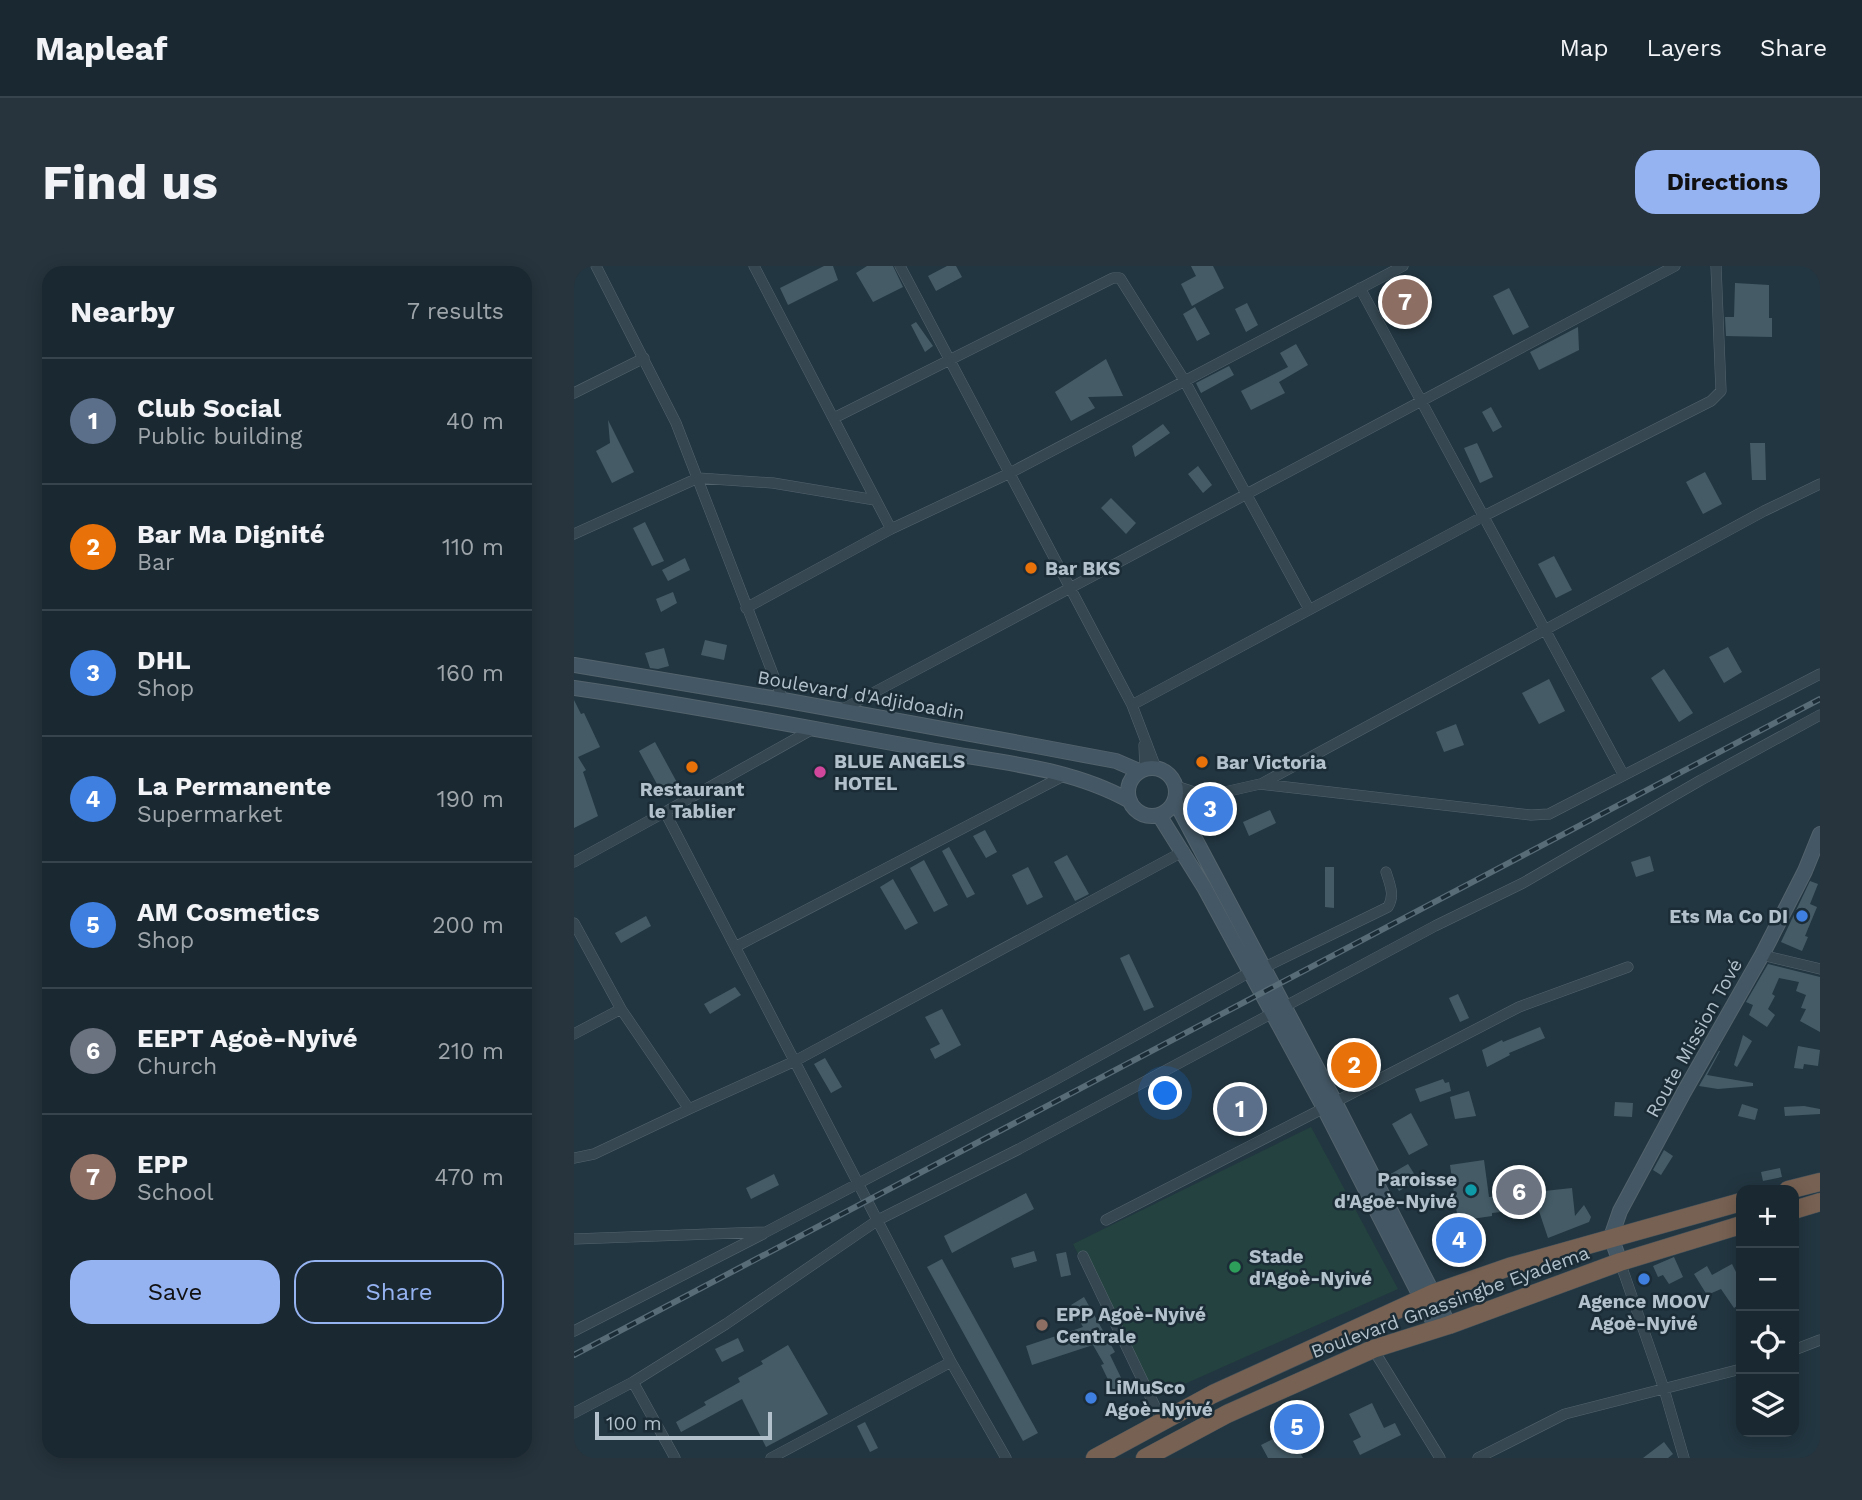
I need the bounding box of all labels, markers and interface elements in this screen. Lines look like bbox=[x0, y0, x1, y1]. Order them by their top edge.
text: Mapleaf bbox=[35, 29, 167, 68]
text: Map bbox=[1560, 34, 1608, 62]
text: Layers bbox=[1646, 34, 1722, 62]
text: Share bbox=[1760, 34, 1827, 62]
button: Directions bbox=[1635, 150, 1820, 214]
text: Find us bbox=[42, 153, 218, 211]
pin: 7 bbox=[1382, 276, 1428, 328]
text: Nearby bbox=[70, 294, 175, 329]
text: 7 results bbox=[407, 298, 504, 325]
text: Club Social bbox=[137, 393, 281, 423]
text: 1 bbox=[88, 408, 98, 435]
text: 40 m bbox=[446, 408, 504, 435]
text: Public building bbox=[137, 423, 302, 450]
text: Bar Ma Dignité bbox=[137, 519, 325, 549]
text: 2 bbox=[86, 534, 100, 561]
text: 110 m bbox=[442, 534, 504, 561]
text: Bar bbox=[137, 549, 174, 576]
place label: Bar BKS bbox=[1045, 557, 1120, 580]
marker: Bar BKS bbox=[1023, 560, 1039, 576]
text: DHL bbox=[137, 645, 191, 675]
text: 3 bbox=[86, 660, 100, 687]
text: 160 m bbox=[437, 660, 504, 687]
street label: Boulevard d'Adjidoadin bbox=[756, 665, 966, 725]
text: Shop bbox=[137, 675, 194, 702]
place label: BLUE ANGELS HOTEL bbox=[834, 750, 965, 795]
place label: Bar Victoria bbox=[1216, 751, 1326, 774]
marker: Bar Victoria bbox=[1194, 754, 1210, 770]
marker: Restaurant le Tablier bbox=[684, 759, 700, 775]
marker: BLUE ANGELS HOTEL bbox=[812, 764, 828, 780]
text: La Permanente bbox=[137, 771, 331, 801]
place label: Restaurant le Tablier bbox=[640, 778, 745, 823]
pin: 3 bbox=[1187, 783, 1233, 835]
text: 4 bbox=[86, 786, 100, 813]
text: 190 m bbox=[437, 786, 504, 813]
text: Supermarket bbox=[137, 801, 282, 828]
text: AM Cosmetics bbox=[137, 897, 320, 927]
place label: Ets Ma Co DI bbox=[1669, 905, 1788, 928]
marker: Ets Ma Co DI bbox=[1794, 908, 1810, 924]
text: 5 bbox=[86, 912, 100, 939]
text: 200 m bbox=[432, 912, 504, 939]
text: Shop bbox=[137, 927, 194, 954]
street label: Route Mission Tové bbox=[1641, 955, 1747, 1121]
text: EEPT Agoè-Nyivé bbox=[137, 1023, 358, 1053]
text: 6 bbox=[86, 1038, 100, 1065]
text: 210 m bbox=[438, 1038, 504, 1065]
pin: 2 bbox=[1331, 1039, 1377, 1091]
text: Church bbox=[137, 1053, 217, 1080]
your location bbox=[1148, 1076, 1182, 1110]
pin: 1 bbox=[1217, 1083, 1263, 1135]
text: EPP bbox=[137, 1149, 188, 1179]
text: 7 bbox=[86, 1164, 100, 1191]
text: 470 m bbox=[435, 1164, 504, 1191]
pin: 6 bbox=[1496, 1166, 1542, 1218]
place label: Paroisse d'Agoè-Nyivé bbox=[1334, 1168, 1457, 1213]
text: School bbox=[137, 1179, 214, 1206]
marker: Paroisse d'Agoè-Nyivé bbox=[1463, 1182, 1479, 1198]
map controls bbox=[1736, 1185, 1799, 1437]
button: + bbox=[1736, 1185, 1799, 1248]
pin: 4 bbox=[1436, 1214, 1482, 1266]
street label: Boulevard Gnassingbe Eyadema bbox=[1308, 1241, 1592, 1363]
place label: Stade d'Agoè-Nyivé bbox=[1249, 1245, 1372, 1290]
button: − bbox=[1736, 1248, 1799, 1311]
marker: Stade d'Agoè-Nyivé bbox=[1227, 1259, 1243, 1275]
button: Save bbox=[70, 1260, 280, 1324]
button: Share bbox=[294, 1260, 504, 1324]
marker: Agence MOOV Agoè-Nyivé bbox=[1636, 1271, 1652, 1287]
place label: Agence MOOV Agoè-Nyivé bbox=[1578, 1290, 1710, 1335]
place label: EPP Agoè-Nyivé Centrale bbox=[1056, 1303, 1206, 1348]
button: locate bbox=[1736, 1311, 1799, 1374]
marker: EPP Agoè-Nyivé Centrale bbox=[1034, 1317, 1050, 1333]
button: layers bbox=[1736, 1374, 1799, 1437]
place label: LiMuSco Agoè-Nyivé bbox=[1105, 1376, 1213, 1421]
marker: LiMuSco Agoè-Nyivé bbox=[1083, 1390, 1099, 1406]
pin: 5 bbox=[1274, 1401, 1320, 1453]
scale bar bbox=[595, 1409, 772, 1441]
text: 100 m bbox=[606, 1412, 662, 1435]

